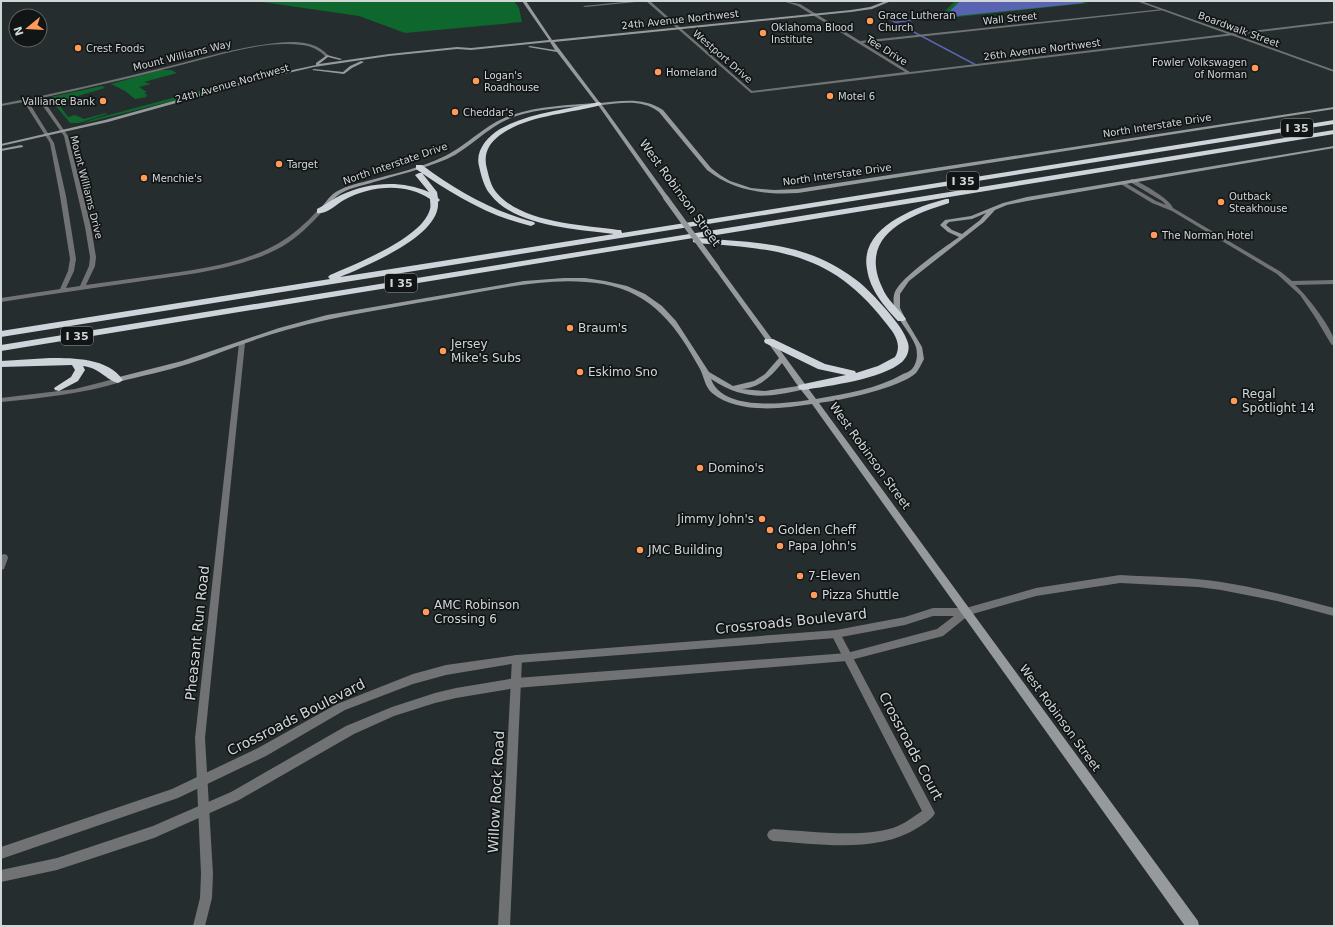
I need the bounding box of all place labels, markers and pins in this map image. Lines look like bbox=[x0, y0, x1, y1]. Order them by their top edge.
place label: Grace Lutheran Church bbox=[878, 10, 956, 33]
marker: Grace Lutheran Church bbox=[865, 16, 875, 26]
place label: Oklahoma Blood Institute bbox=[771, 22, 853, 45]
marker: Oklahoma Blood Institute bbox=[758, 28, 768, 38]
marker: Crest Foods bbox=[73, 43, 83, 53]
place label: Crest Foods bbox=[86, 43, 145, 54]
place label: Fowler Volkswagen of Norman bbox=[1152, 57, 1247, 80]
marker: Fowler Volkswagen of Norman bbox=[1250, 63, 1260, 73]
marker: Homeland bbox=[653, 67, 663, 77]
place label: Homeland bbox=[666, 67, 717, 78]
place label: Logan's Roadhouse bbox=[484, 70, 539, 93]
marker: Logan's Roadhouse bbox=[471, 76, 481, 86]
marker: Motel 6 bbox=[825, 91, 835, 101]
place label: Motel 6 bbox=[838, 91, 875, 102]
place label: Valliance Bank bbox=[22, 96, 95, 107]
marker: Valliance Bank bbox=[98, 96, 108, 106]
marker: Cheddar's bbox=[450, 107, 460, 117]
place label: Cheddar's bbox=[463, 107, 513, 118]
marker: Target bbox=[274, 159, 284, 169]
place label: Target bbox=[286, 159, 318, 170]
marker: Menchie's bbox=[139, 173, 149, 183]
place label: Menchie's bbox=[152, 173, 202, 184]
place label: Outback Steakhouse bbox=[1229, 191, 1288, 214]
marker: Outback Steakhouse bbox=[1216, 197, 1226, 207]
marker: The Norman Hotel bbox=[1149, 230, 1159, 240]
place label: The Norman Hotel bbox=[1161, 230, 1253, 241]
place label: Braum's bbox=[578, 321, 627, 335]
marker: Braum's bbox=[565, 323, 575, 333]
place label: Jersey Mike's Subs bbox=[450, 337, 521, 365]
marker: Jersey Mike's Subs bbox=[438, 346, 448, 356]
place label: Eskimo Sno bbox=[588, 365, 658, 379]
marker: Eskimo Sno bbox=[575, 367, 585, 377]
place label: Regal Spotlight 14 bbox=[1242, 387, 1315, 415]
marker: Regal Spotlight 14 bbox=[1229, 396, 1239, 406]
place label: Domino's bbox=[708, 461, 764, 475]
marker: Domino's bbox=[695, 463, 705, 473]
place label: Jimmy John's bbox=[676, 512, 754, 526]
marker: Jimmy John's bbox=[757, 514, 767, 524]
place label: Golden Cheff bbox=[778, 523, 857, 537]
marker: Golden Cheff bbox=[765, 525, 775, 535]
place label: Papa John's bbox=[788, 539, 856, 553]
marker: Papa John's bbox=[775, 541, 785, 551]
place label: JMC Building bbox=[647, 543, 723, 557]
marker: JMC Building bbox=[635, 545, 645, 555]
place label: 7-Eleven bbox=[808, 569, 860, 583]
marker: 7-Eleven bbox=[795, 571, 805, 581]
place label: Pizza Shuttle bbox=[822, 588, 899, 602]
marker: Pizza Shuttle bbox=[809, 590, 819, 600]
place label: AMC Robinson Crossing 6 bbox=[434, 598, 520, 626]
marker: AMC Robinson Crossing 6 bbox=[421, 607, 431, 617]

